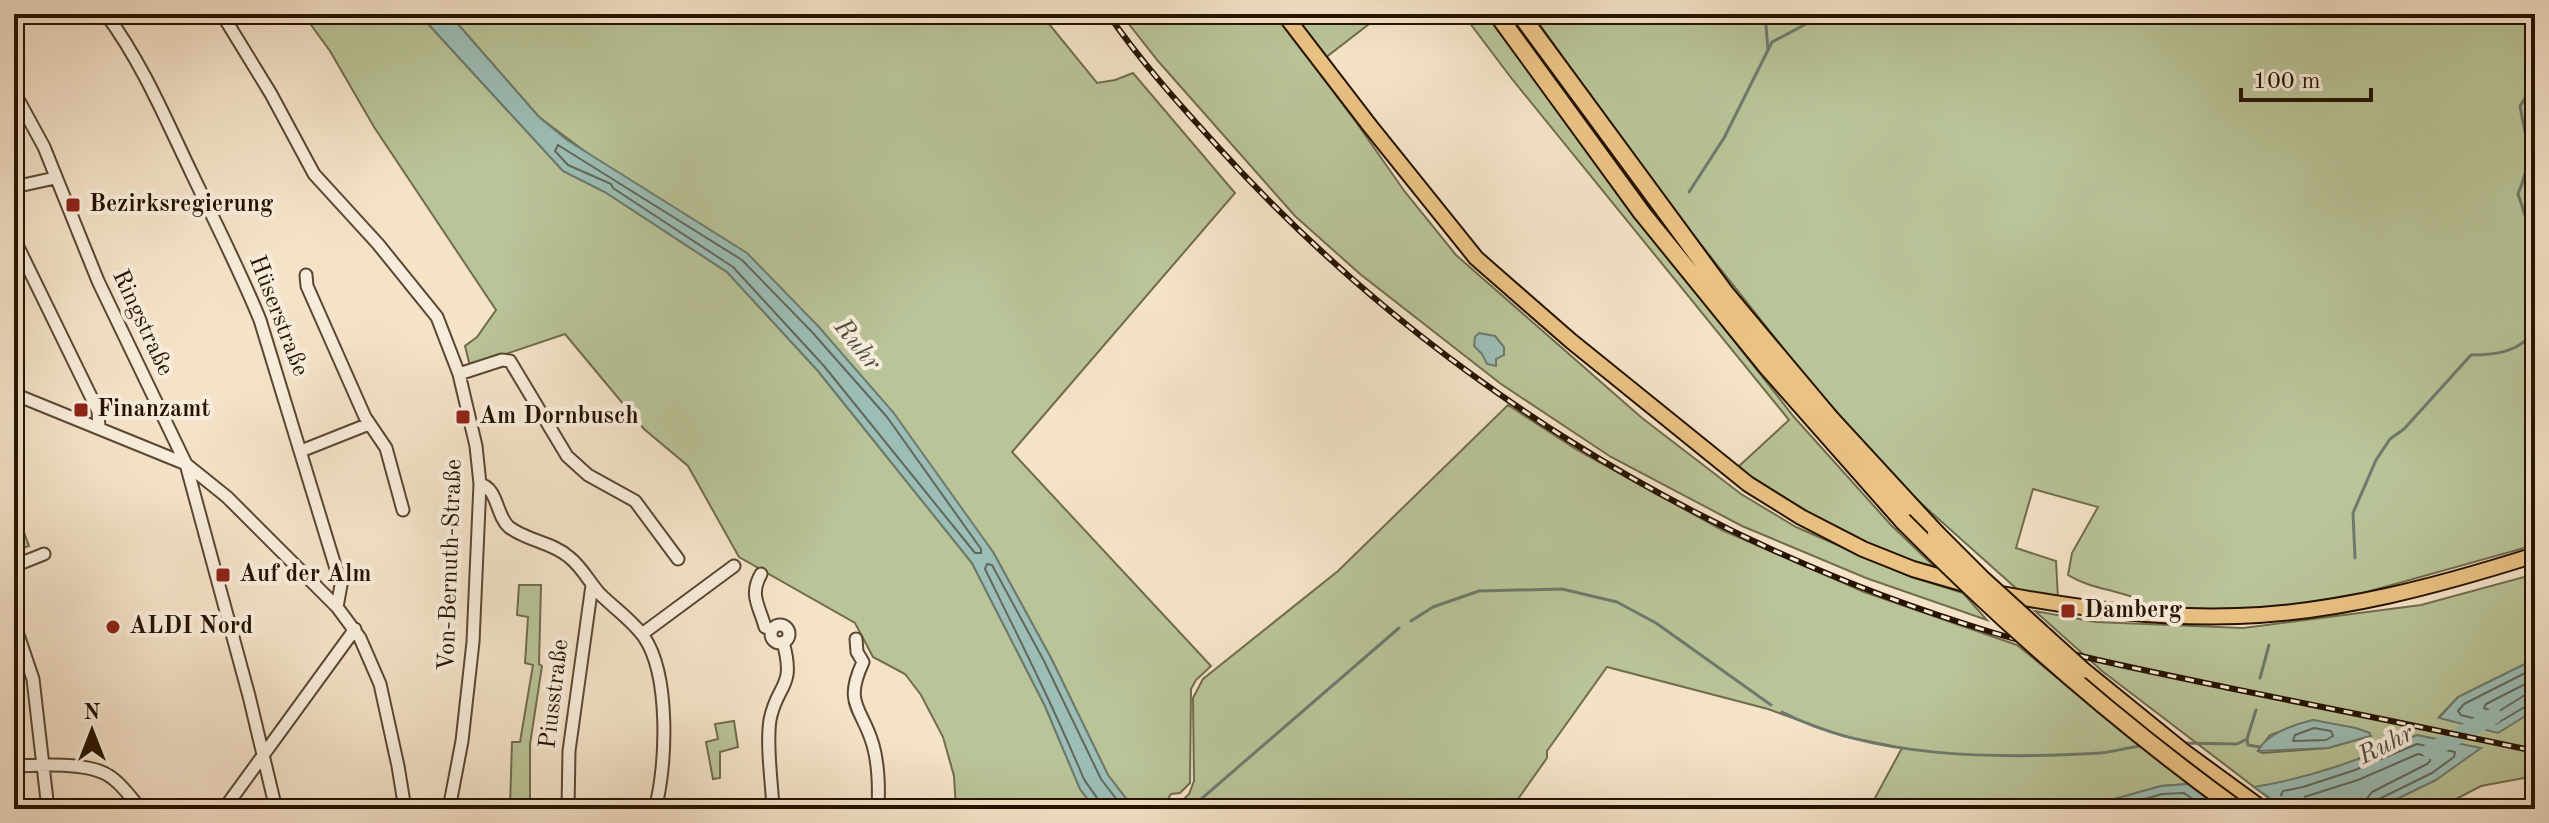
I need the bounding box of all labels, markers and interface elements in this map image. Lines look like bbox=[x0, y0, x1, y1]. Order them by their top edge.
scale bar bbox=[2241, 52, 2371, 102]
text: 100 m bbox=[2253, 70, 2321, 94]
place label: Bezirksregierung bbox=[89, 193, 274, 217]
marker: Bezirksregierung bbox=[64, 196, 82, 214]
street label: Hüserstraße bbox=[244, 252, 312, 380]
street label: Ringstraße bbox=[107, 266, 177, 380]
water label: Ruhr bbox=[828, 313, 886, 376]
place label: Finanzamt bbox=[97, 398, 210, 422]
marker: Finanzamt bbox=[72, 401, 90, 419]
place label: Am Dornbusch bbox=[479, 405, 639, 429]
marker: Am Dornbusch bbox=[454, 408, 472, 426]
street label: Von-Bernuth-Straße bbox=[435, 459, 467, 671]
place label: Auf der Alm bbox=[239, 563, 371, 587]
marker: Auf der Alm bbox=[214, 566, 232, 584]
place label: Damberg bbox=[2084, 599, 2183, 623]
marker: Damberg bbox=[2059, 602, 2077, 620]
place label: ALDI Nord bbox=[129, 615, 253, 639]
marker: ALDI Nord bbox=[104, 618, 122, 636]
street label: Piusstraße bbox=[536, 638, 574, 750]
north arrow bbox=[52, 691, 132, 771]
text: N bbox=[84, 702, 101, 724]
water label: Ruhr bbox=[2353, 720, 2419, 770]

